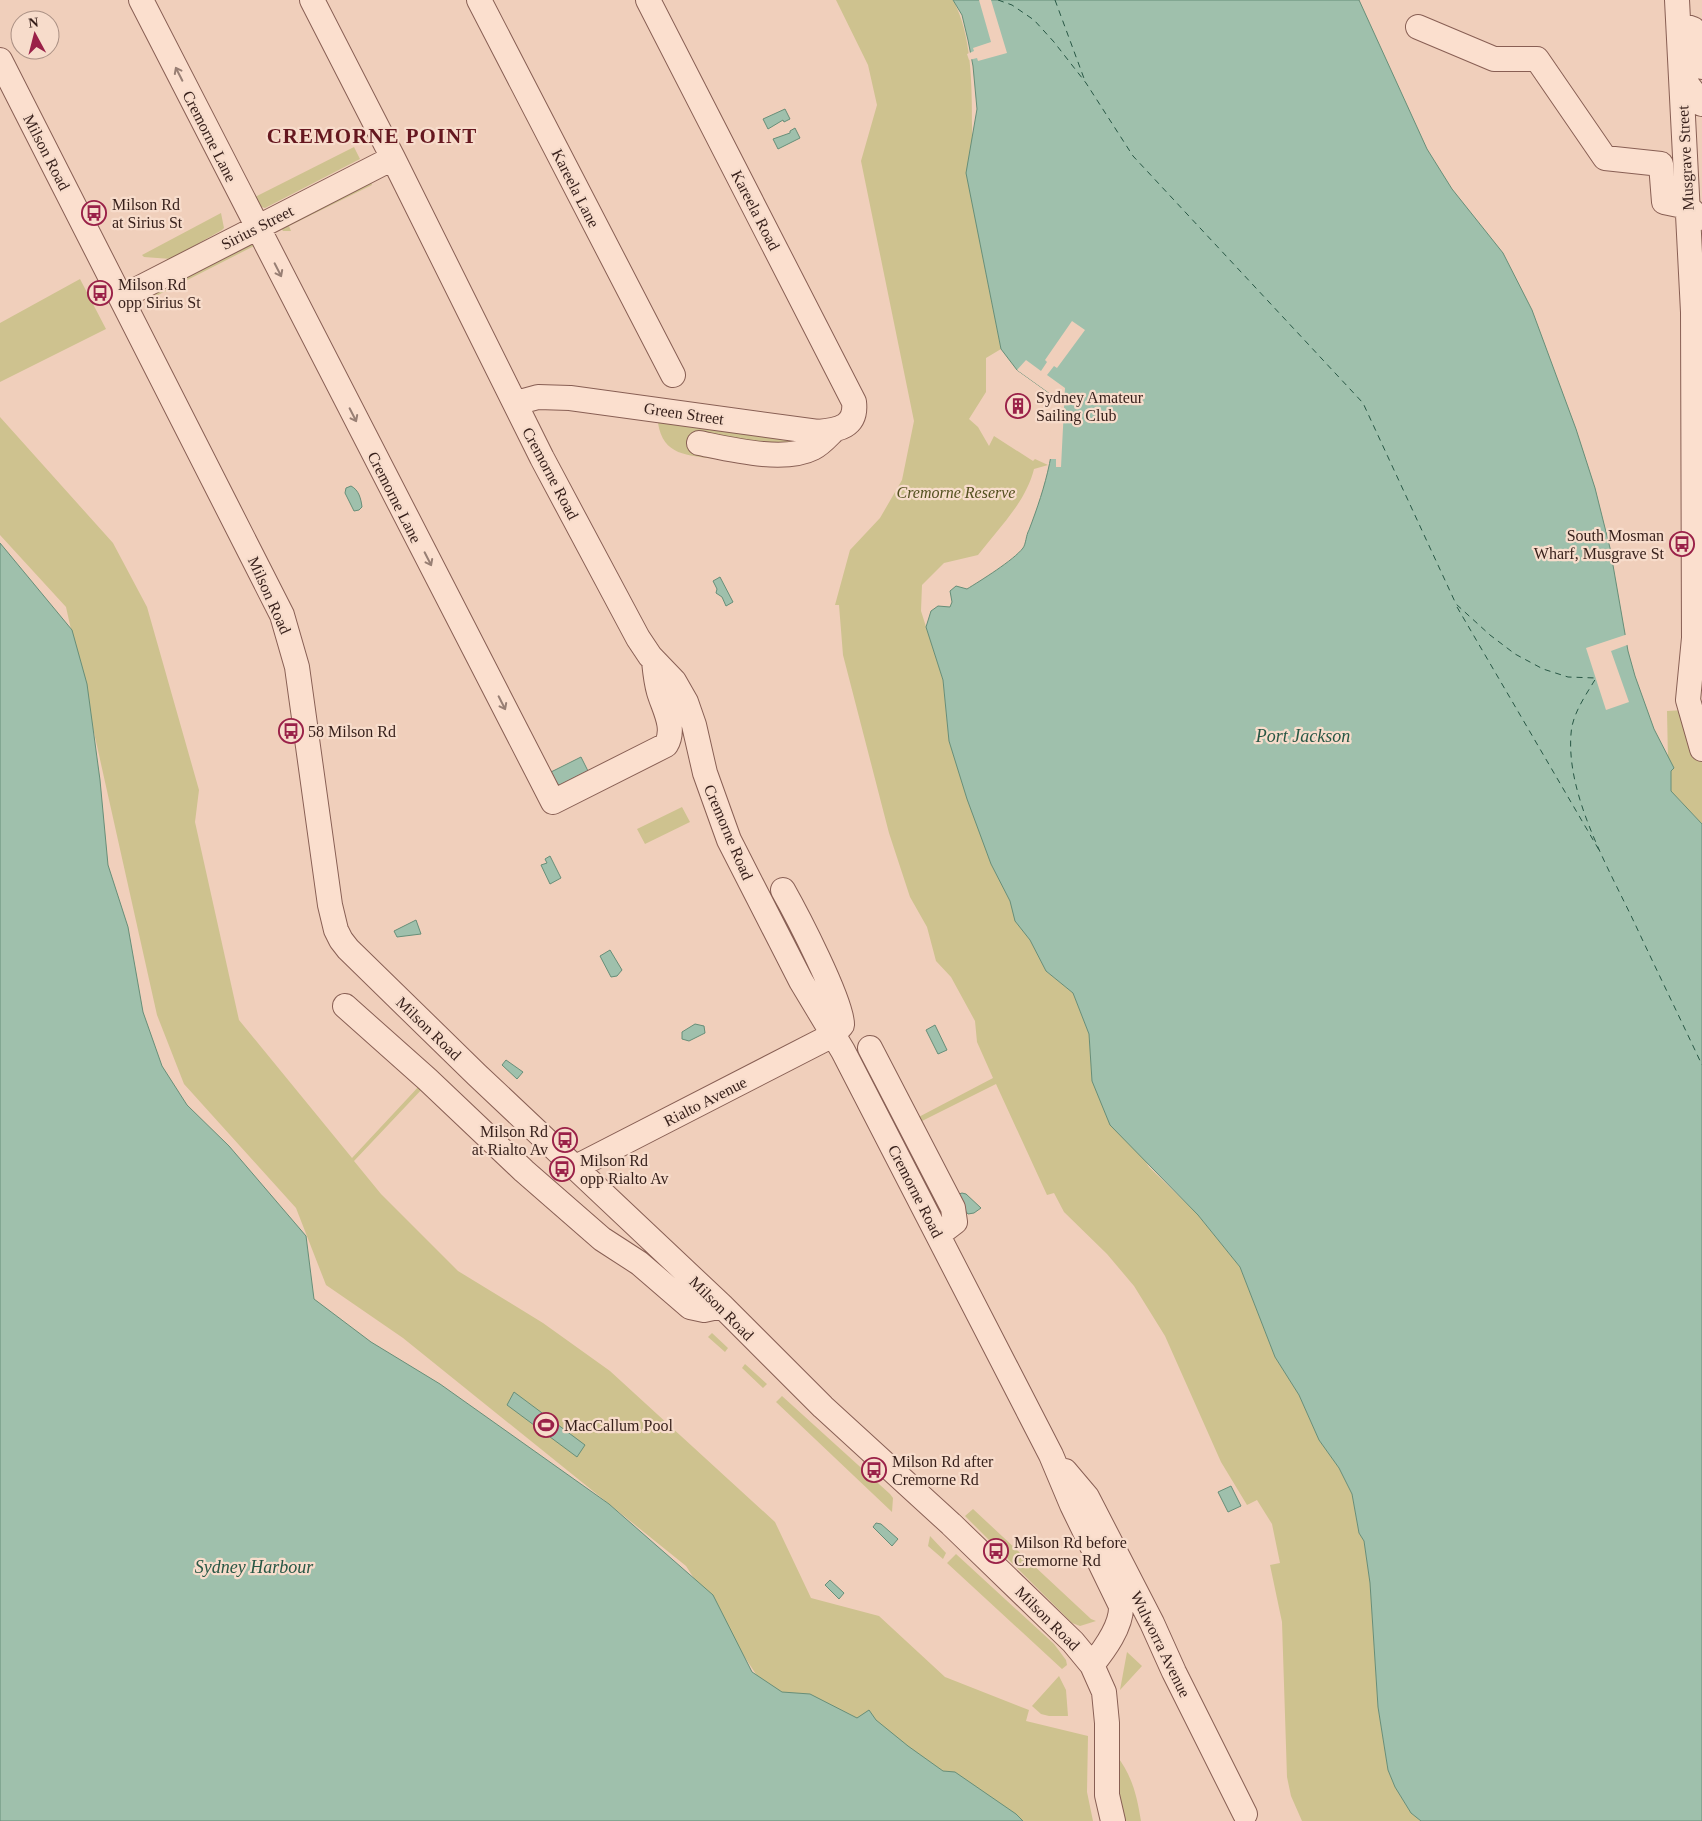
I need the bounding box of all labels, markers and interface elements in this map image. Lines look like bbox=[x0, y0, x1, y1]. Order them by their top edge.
north arrow bbox=[10, 10, 60, 60]
text: N bbox=[28, 15, 39, 31]
one-way arrow bbox=[173, 67, 183, 82]
street label: Cremorne Lane bbox=[179, 88, 240, 185]
street label: Musgrave Street bbox=[1674, 104, 1698, 211]
street label: Milson Road bbox=[20, 111, 73, 193]
district label: CREMORNE POINT bbox=[267, 124, 477, 148]
street label: Kareela Lane bbox=[549, 146, 603, 230]
street label: Kareela Road bbox=[728, 167, 783, 253]
place label: Milson Rd at Sirius St bbox=[112, 196, 183, 231]
bus stop icon: Milson Rd at Sirius St bbox=[81, 200, 107, 226]
street label: Sirius Street bbox=[218, 202, 297, 253]
one-way arrow bbox=[273, 263, 283, 278]
place label: Milson Rd opp Sirius St bbox=[118, 276, 201, 312]
bus stop icon: Milson Rd opp Sirius St bbox=[87, 280, 113, 306]
place label: Sydney Amateur Sailing Club bbox=[1036, 389, 1144, 425]
building icon: Sydney Amateur Sailing Club bbox=[1005, 393, 1031, 419]
street label: Green Street bbox=[643, 399, 725, 428]
one-way arrow bbox=[348, 407, 358, 422]
street label: Cremorne Road bbox=[519, 424, 582, 522]
street label: Cremorne Lane bbox=[364, 449, 425, 546]
park label: Cremorne Reserve bbox=[897, 484, 1015, 501]
place label: South Mosman Wharf, Musgrave St bbox=[1534, 527, 1665, 563]
bus stop icon: South Mosman Wharf, Musgrave St bbox=[1669, 531, 1695, 557]
one-way arrow bbox=[424, 551, 433, 566]
street label: Milson Road bbox=[245, 554, 294, 637]
one-way arrow bbox=[497, 696, 507, 711]
bus stop icon: 58 Milson Rd bbox=[278, 718, 304, 744]
place label: 58 Milson Rd bbox=[308, 723, 396, 740]
water label: Port Jackson bbox=[1255, 726, 1350, 746]
street label: Cremorne Road bbox=[701, 782, 756, 882]
street label: Milson Road bbox=[393, 993, 464, 1063]
street label: Rialto Avenue bbox=[661, 1073, 750, 1130]
place label: Milson Rd at Rialto Av bbox=[472, 1123, 548, 1158]
bus stop icon: Milson Rd at Rialto Av bbox=[552, 1127, 578, 1153]
street label: Cremorne Road bbox=[885, 1142, 946, 1240]
place label: Milson Rd opp Rialto Av bbox=[580, 1152, 669, 1188]
bus stop icon: Milson Rd opp Rialto Av bbox=[549, 1156, 575, 1182]
street label: Milson Road bbox=[686, 1273, 757, 1344]
sports icon: MacCallum Pool bbox=[533, 1412, 559, 1438]
place label: MacCallum Pool bbox=[564, 1417, 673, 1434]
place label: Milson Rd after Cremorne Rd bbox=[892, 1453, 994, 1488]
bus stop icon: Milson Rd after Cremorne Rd bbox=[861, 1457, 887, 1483]
place label: Milson Rd before Cremorne Rd bbox=[1014, 1534, 1127, 1569]
bus stop icon: Milson Rd before Cremorne Rd bbox=[983, 1538, 1009, 1564]
water label: Sydney Harbour bbox=[195, 1557, 314, 1577]
street label: Milson Road bbox=[1012, 1583, 1083, 1654]
street label: Wulworra Avenue bbox=[1128, 1588, 1194, 1700]

